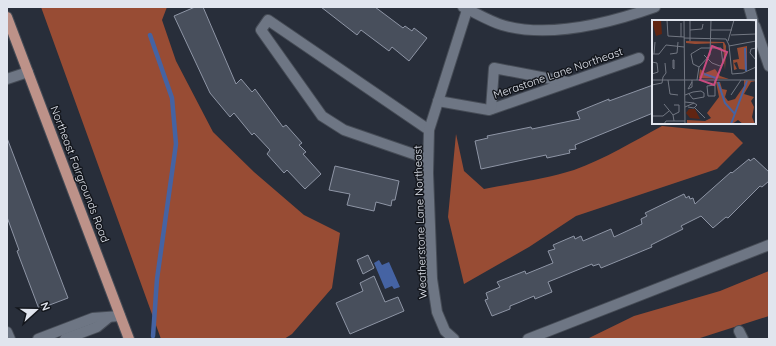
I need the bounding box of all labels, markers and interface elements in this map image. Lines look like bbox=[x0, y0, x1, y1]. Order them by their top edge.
inset map bbox=[652, 20, 756, 124]
street label: Merastone Lane Northeast bbox=[491, 44, 625, 102]
street label: Northeast Fairgrounds Road bbox=[47, 104, 113, 244]
street label: Weatherstone Lane Northeast bbox=[410, 145, 430, 299]
north arrow bbox=[16, 290, 56, 330]
text: N bbox=[37, 300, 53, 313]

